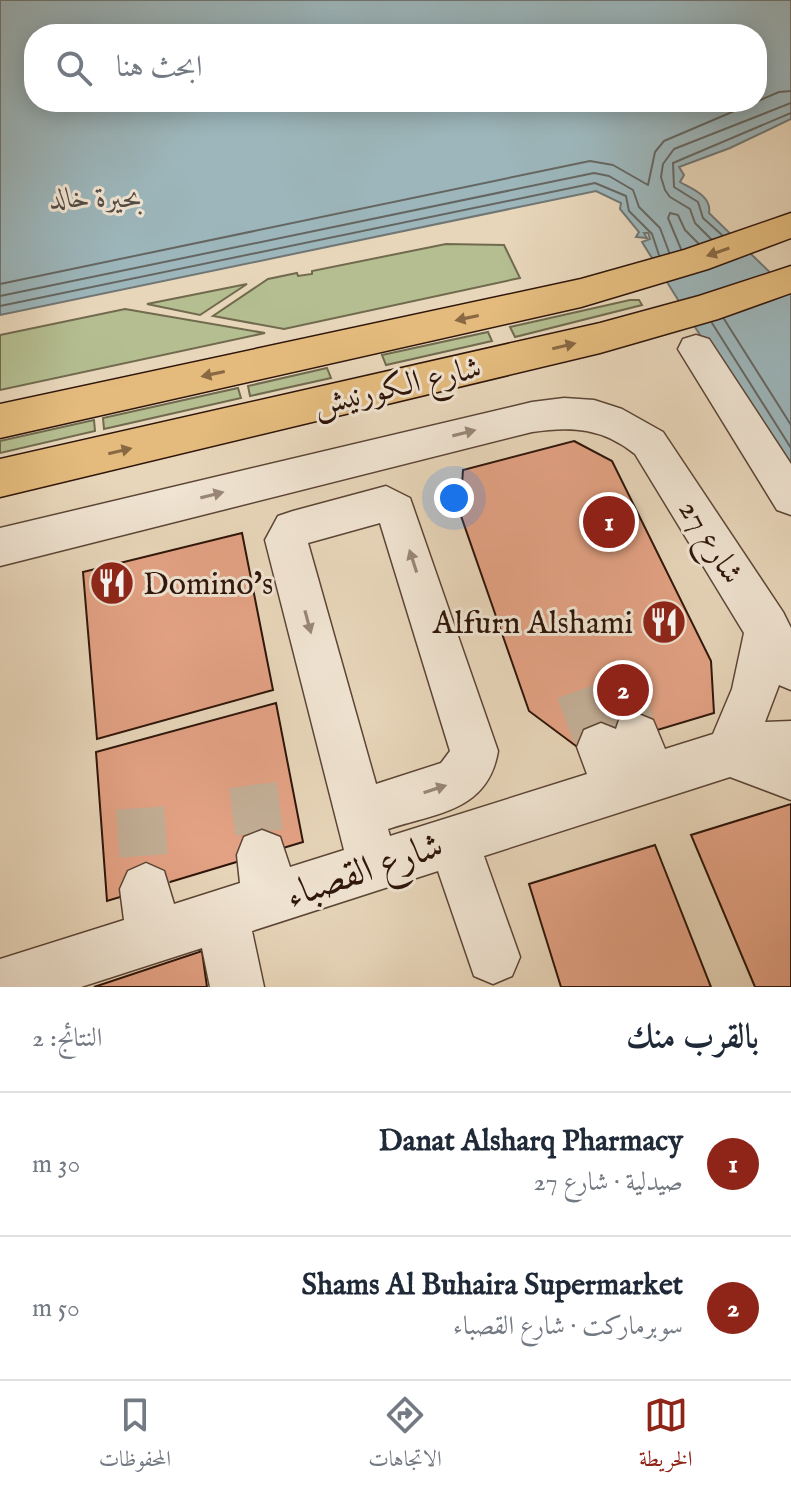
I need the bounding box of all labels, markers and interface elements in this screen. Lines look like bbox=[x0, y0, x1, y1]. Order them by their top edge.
search box bbox=[24, 24, 767, 112]
icon: search bbox=[52, 46, 96, 90]
text: ابحث هنا bbox=[116, 49, 203, 87]
water label: بحيرة خالد bbox=[49, 182, 143, 217]
one-way arrow bbox=[706, 247, 730, 259]
one-way arrow bbox=[454, 312, 479, 325]
one-way arrow bbox=[552, 339, 577, 352]
street label: شارع الكورنيش bbox=[309, 348, 487, 431]
one-way arrow bbox=[200, 368, 225, 381]
one-way arrow bbox=[452, 427, 477, 439]
one-way arrow bbox=[108, 444, 133, 456]
your location bbox=[434, 478, 474, 518]
one-way arrow bbox=[199, 488, 224, 501]
pin: 1 bbox=[583, 492, 635, 552]
street label: شارع 27 bbox=[665, 492, 752, 594]
one-way arrow bbox=[406, 549, 418, 573]
restaurant icon: Domino's bbox=[88, 559, 136, 607]
place label: Domino's bbox=[143, 565, 273, 606]
restaurant icon: Alfurn Alshami bbox=[640, 598, 688, 646]
place label: Alfurn Alshami bbox=[432, 604, 633, 645]
one-way arrow bbox=[303, 610, 315, 635]
pin: 2 bbox=[597, 660, 649, 720]
one-way arrow bbox=[423, 783, 447, 795]
street label: شارع القصباء bbox=[280, 823, 451, 925]
text: بالقرب منك bbox=[626, 1016, 759, 1059]
text: النتائج: 2 bbox=[32, 1022, 102, 1055]
text: Danat Alsharq Pharmacy bbox=[379, 1123, 683, 1161]
text: 30 m bbox=[32, 1148, 80, 1181]
text: 1 bbox=[728, 1148, 738, 1181]
text: صيدلية · شارع 27 bbox=[534, 1166, 683, 1199]
text: Shams Al Buhaira Supermarket bbox=[302, 1267, 683, 1305]
text: 50 m bbox=[32, 1292, 80, 1325]
text: 2 bbox=[727, 1292, 739, 1325]
text: سوبرماركت · شارع القصباء bbox=[453, 1310, 683, 1343]
tab: المحفوظات bbox=[99, 1393, 171, 1480]
tab: الاتجاهات bbox=[368, 1393, 442, 1480]
tab: الخريطة bbox=[639, 1393, 692, 1480]

